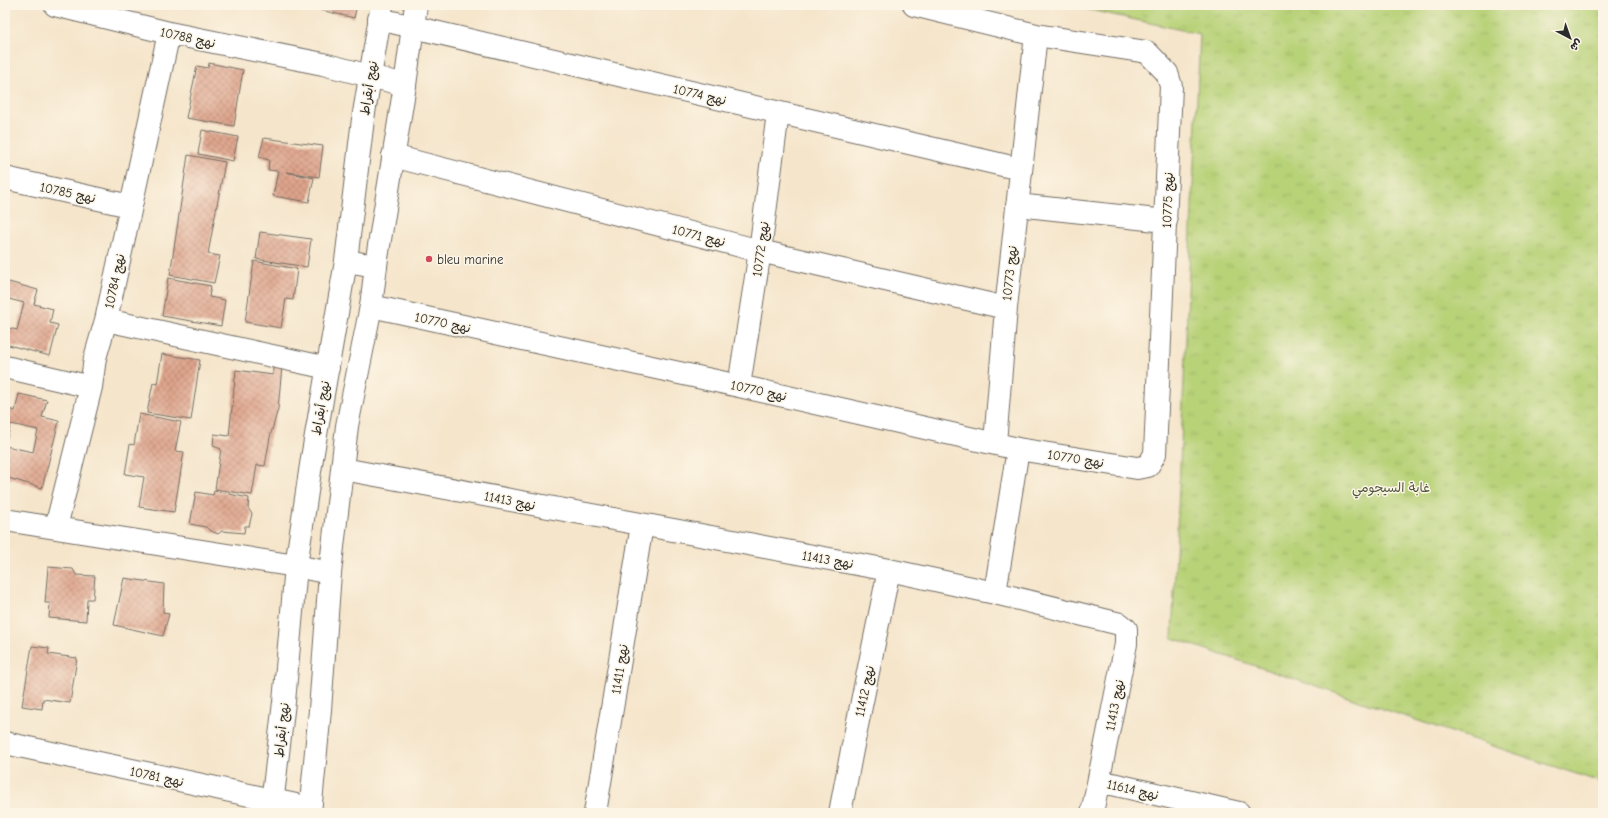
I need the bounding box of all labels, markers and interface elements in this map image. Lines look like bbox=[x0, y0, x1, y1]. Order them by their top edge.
north arrow bbox=[1550, 18, 1590, 58]
street label: نهج 10788 bbox=[158, 24, 217, 53]
text: ش bbox=[1567, 36, 1585, 54]
street label: نهج أبقراط bbox=[357, 60, 382, 117]
street label: نهج 10774 bbox=[671, 81, 728, 110]
street label: نهج 10775 bbox=[1159, 172, 1178, 228]
street label: نهج 10785 bbox=[38, 179, 97, 208]
street label: نهج 10772 bbox=[749, 220, 774, 278]
street label: نهج 10771 bbox=[670, 222, 727, 251]
street label: نهج 10773 bbox=[999, 245, 1022, 302]
street label: نهج 10784 bbox=[101, 252, 130, 310]
place label: bleu marine bbox=[437, 252, 504, 267]
marker: bleu marine bbox=[424, 254, 434, 264]
street label: نهج 10770 bbox=[413, 309, 472, 338]
street label: نهج 10770 bbox=[729, 377, 788, 406]
street label: نهج أبقراط bbox=[308, 380, 335, 437]
street label: نهج 10770 bbox=[1046, 447, 1105, 472]
park label: غابة السيجومي bbox=[1352, 480, 1430, 499]
street label: نهج 11413 bbox=[483, 488, 537, 515]
street label: نهج 11413 bbox=[801, 548, 855, 573]
street label: نهج 11411 bbox=[608, 643, 633, 696]
street label: نهج 11412 bbox=[852, 664, 879, 719]
street label: نهج 11413 bbox=[1102, 678, 1129, 732]
street label: نهج أبقراط bbox=[271, 702, 294, 759]
street label: نهج 10781 bbox=[128, 763, 185, 791]
street label: نهج 11614 bbox=[1105, 776, 1160, 805]

